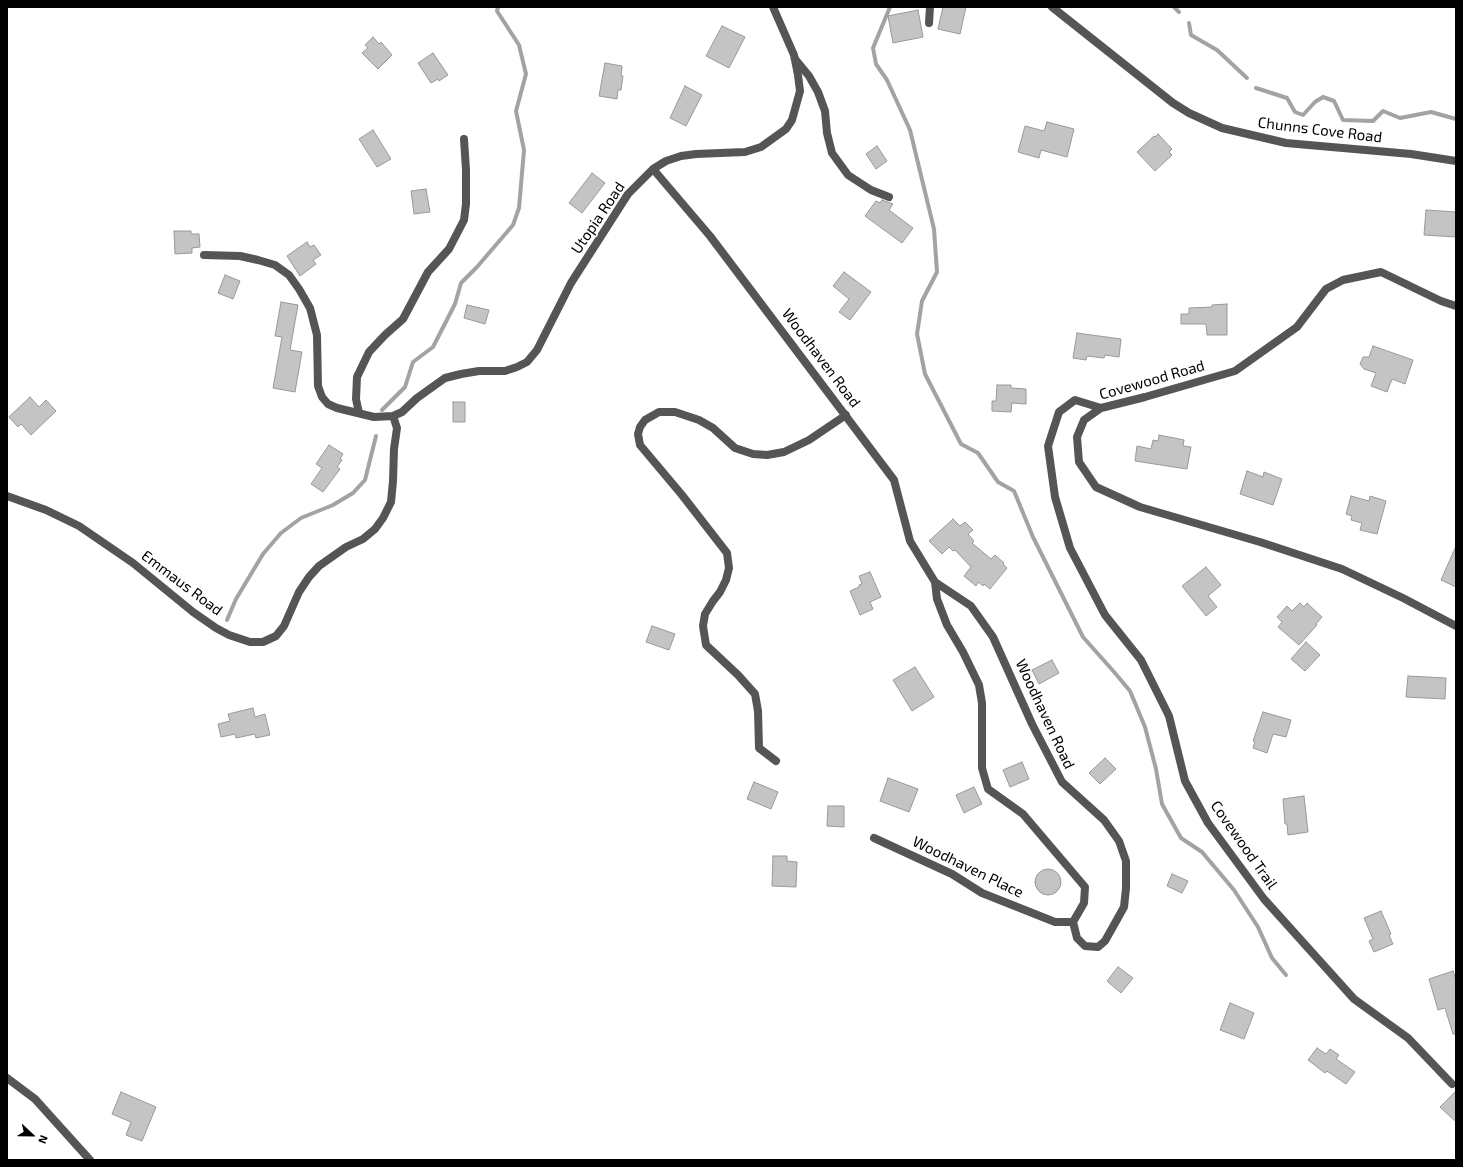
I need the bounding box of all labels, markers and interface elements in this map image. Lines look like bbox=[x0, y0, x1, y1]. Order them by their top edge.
street label: Chunns Cove Road bbox=[1257, 113, 1383, 147]
street label: Utopia Road bbox=[567, 179, 629, 257]
street label: Woodhaven Road bbox=[778, 305, 864, 411]
street label: Covewood Road bbox=[1097, 356, 1207, 404]
street label: Emmaus Road bbox=[138, 547, 226, 619]
street label: Woodhaven Road bbox=[1012, 656, 1078, 772]
street label: Covewood Trail bbox=[1207, 797, 1281, 893]
street label: Woodhaven Place bbox=[910, 832, 1026, 902]
north arrow bbox=[12, 1115, 52, 1155]
text: N bbox=[36, 1134, 51, 1146]

